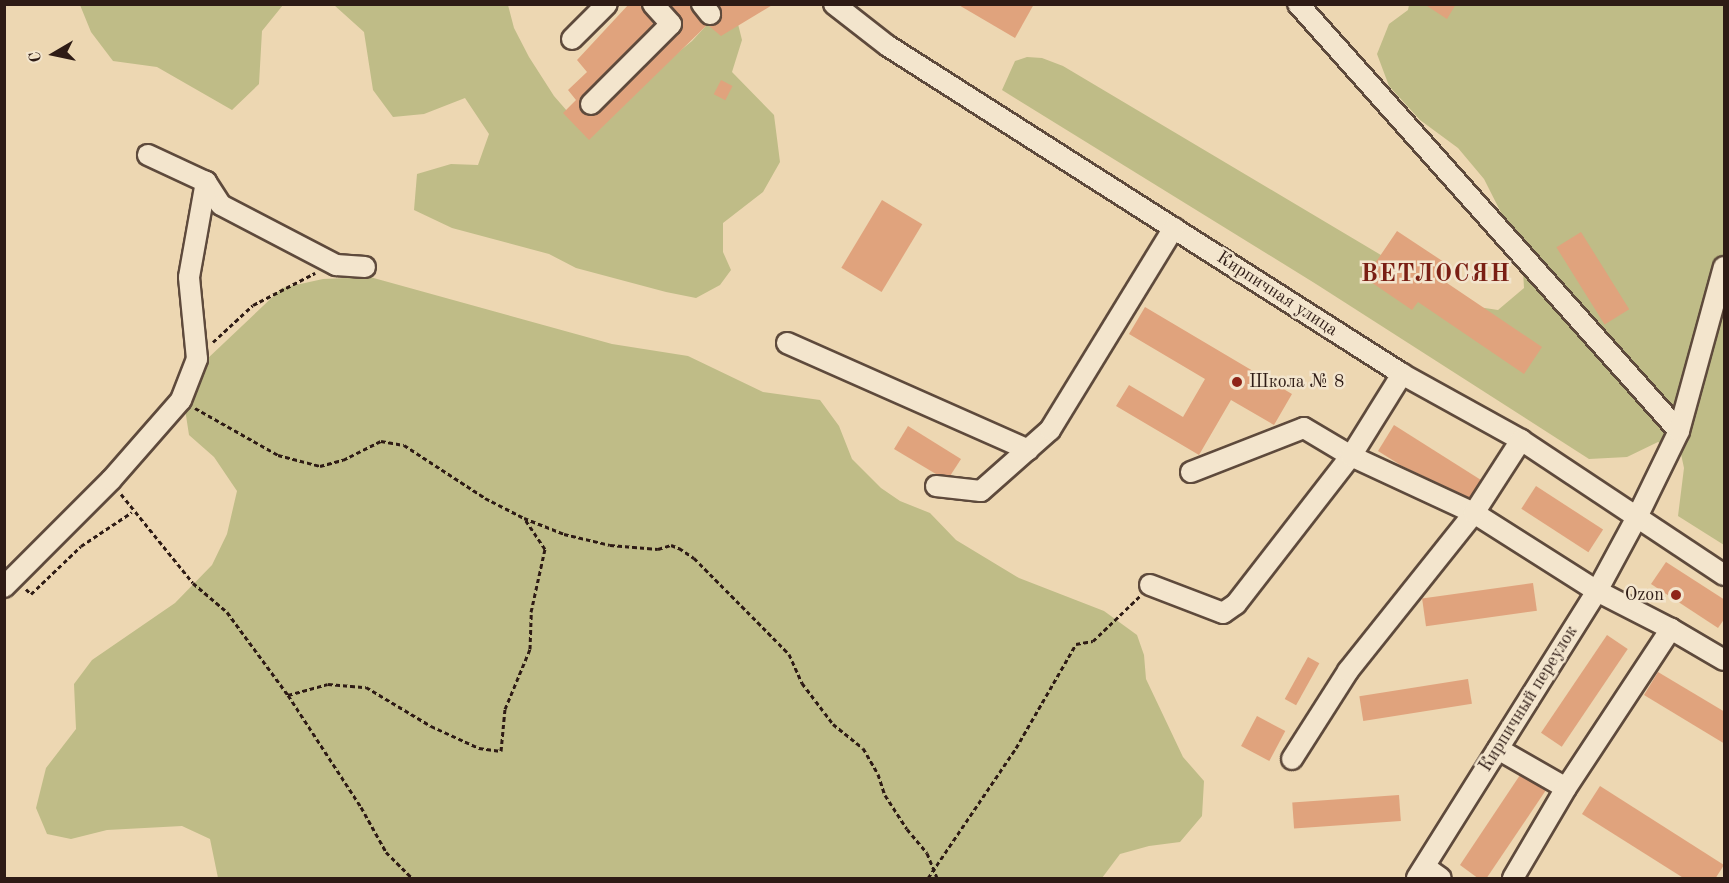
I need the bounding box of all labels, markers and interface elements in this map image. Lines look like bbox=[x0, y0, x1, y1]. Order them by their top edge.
north arrow bbox=[24, 24, 84, 84]
text: С bbox=[27, 50, 45, 63]
street label: Кирпичная улица bbox=[1212, 247, 1342, 341]
district label: ВЕТЛОСЯН bbox=[1361, 262, 1511, 290]
place label: Школа № 8 bbox=[1249, 371, 1345, 393]
marker: Школа № 8 bbox=[1230, 375, 1244, 389]
place label: Ozon bbox=[1625, 584, 1664, 606]
marker: Ozon bbox=[1669, 588, 1683, 602]
street label: Кирпичный переулок bbox=[1475, 622, 1583, 776]

